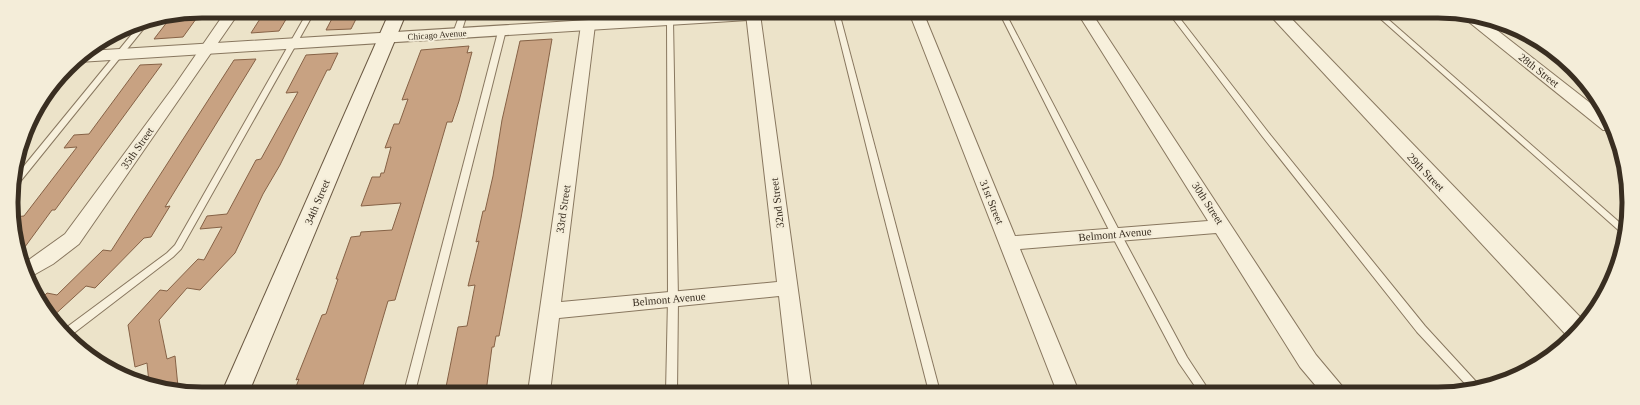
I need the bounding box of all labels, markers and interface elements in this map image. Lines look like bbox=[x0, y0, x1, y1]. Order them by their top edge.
street label: Chicago Avenue bbox=[407, 28, 467, 42]
street label: 28th Street bbox=[1516, 51, 1562, 89]
street label: 35th Street bbox=[118, 125, 156, 171]
street label: 29th Street bbox=[1405, 151, 1447, 193]
street label: 32nd Street bbox=[768, 177, 786, 229]
street label: 34th Street bbox=[302, 178, 332, 226]
street label: 31st Street bbox=[978, 178, 1006, 226]
street label: 30th Street bbox=[1190, 180, 1226, 226]
street label: 33rd Street bbox=[554, 184, 572, 234]
street label: Belmont Avenue bbox=[1078, 225, 1152, 243]
street label: Belmont Avenue bbox=[632, 290, 706, 308]

